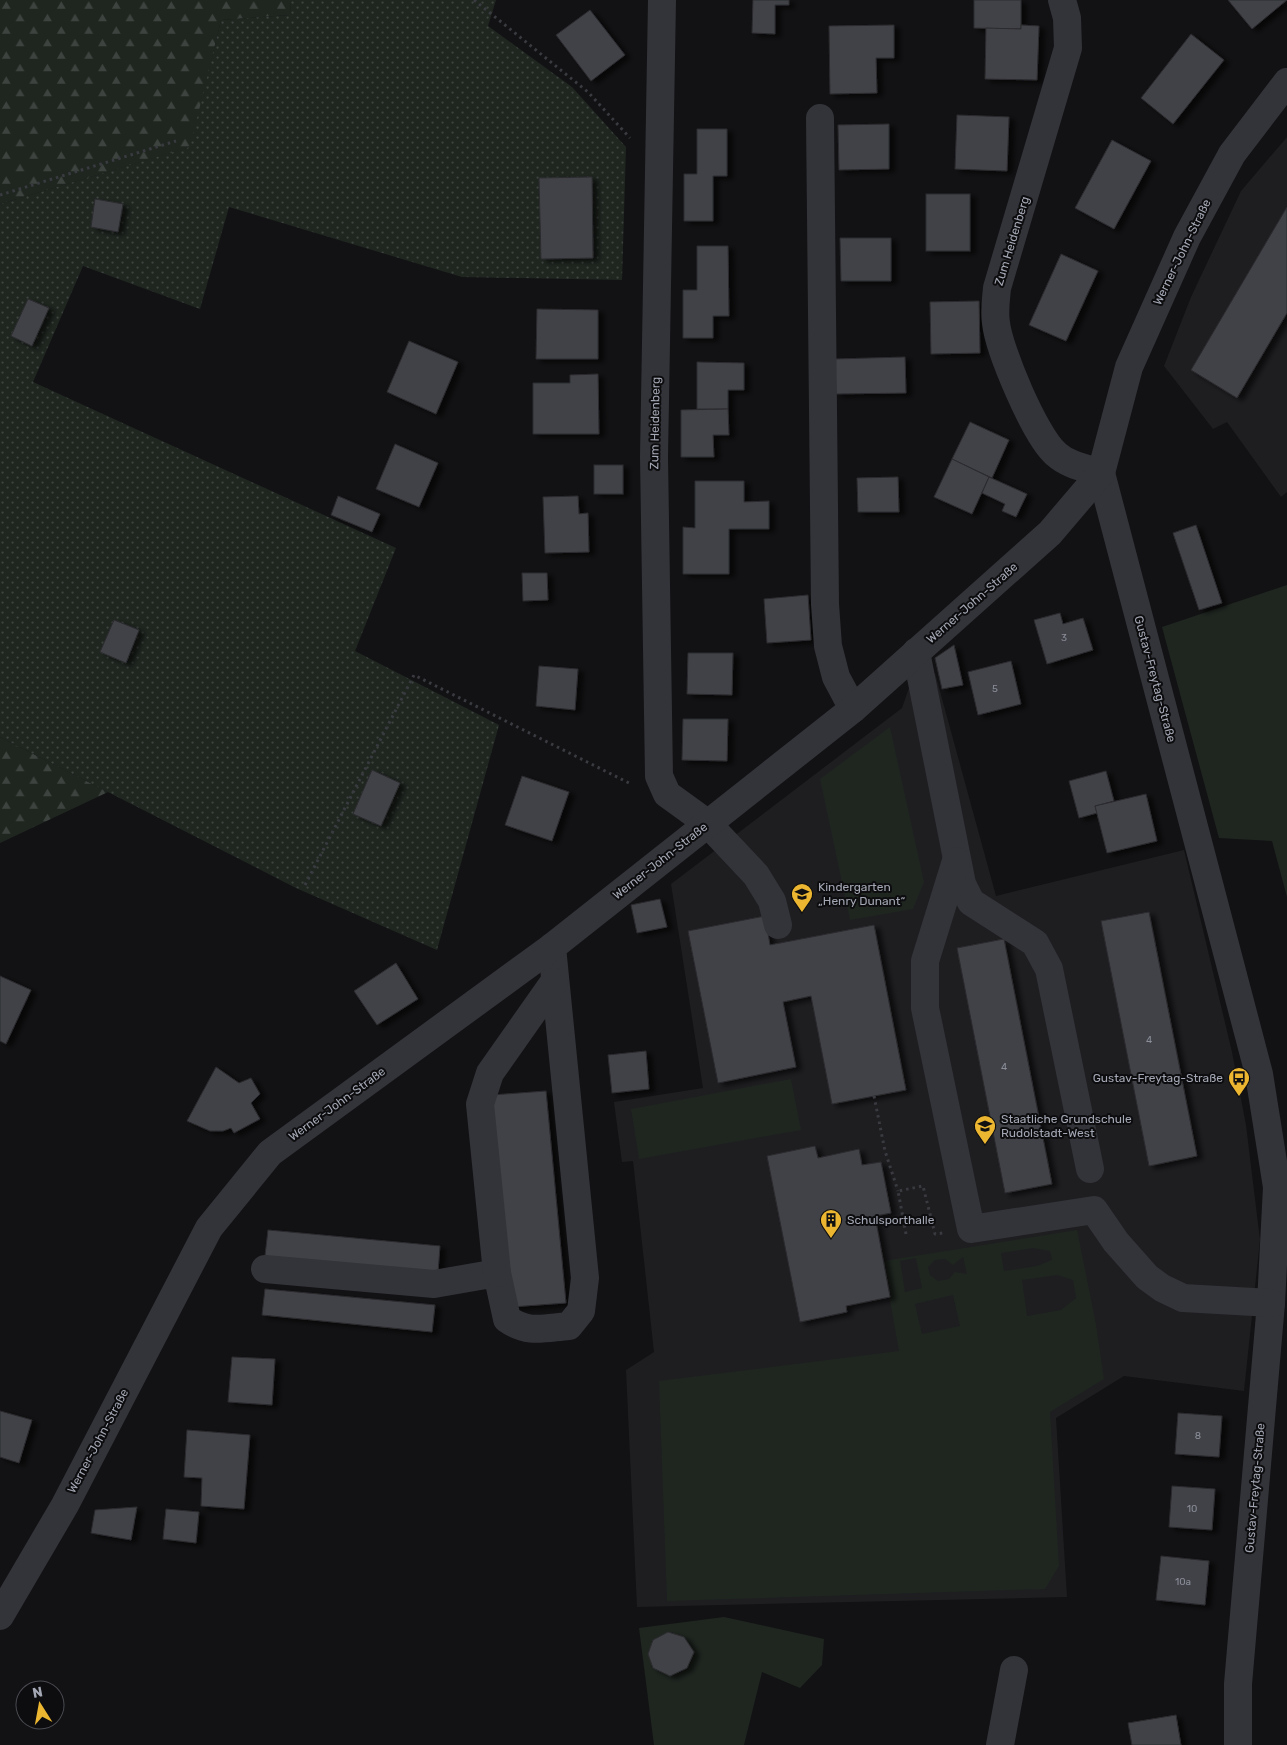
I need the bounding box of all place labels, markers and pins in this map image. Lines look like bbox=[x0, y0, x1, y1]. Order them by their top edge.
place label: Kindergarten „Henry Dunant“ bbox=[818, 880, 905, 908]
school or university icon: Kindergarten „Henry Dunant“ bbox=[790, 882, 814, 913]
bus stop icon: Gustav-Freytag-Straße bbox=[1227, 1066, 1251, 1097]
place label: Gustav-Freytag-Straße bbox=[1093, 1071, 1223, 1085]
place label: Staatliche Grundschule Rudolstadt-West bbox=[1001, 1112, 1132, 1140]
school or university icon: Staatliche Grundschule Rudolstadt-West bbox=[973, 1114, 997, 1145]
building icon: Schulsporthalle bbox=[819, 1208, 843, 1239]
place label: Schulsporthalle bbox=[847, 1213, 935, 1227]

